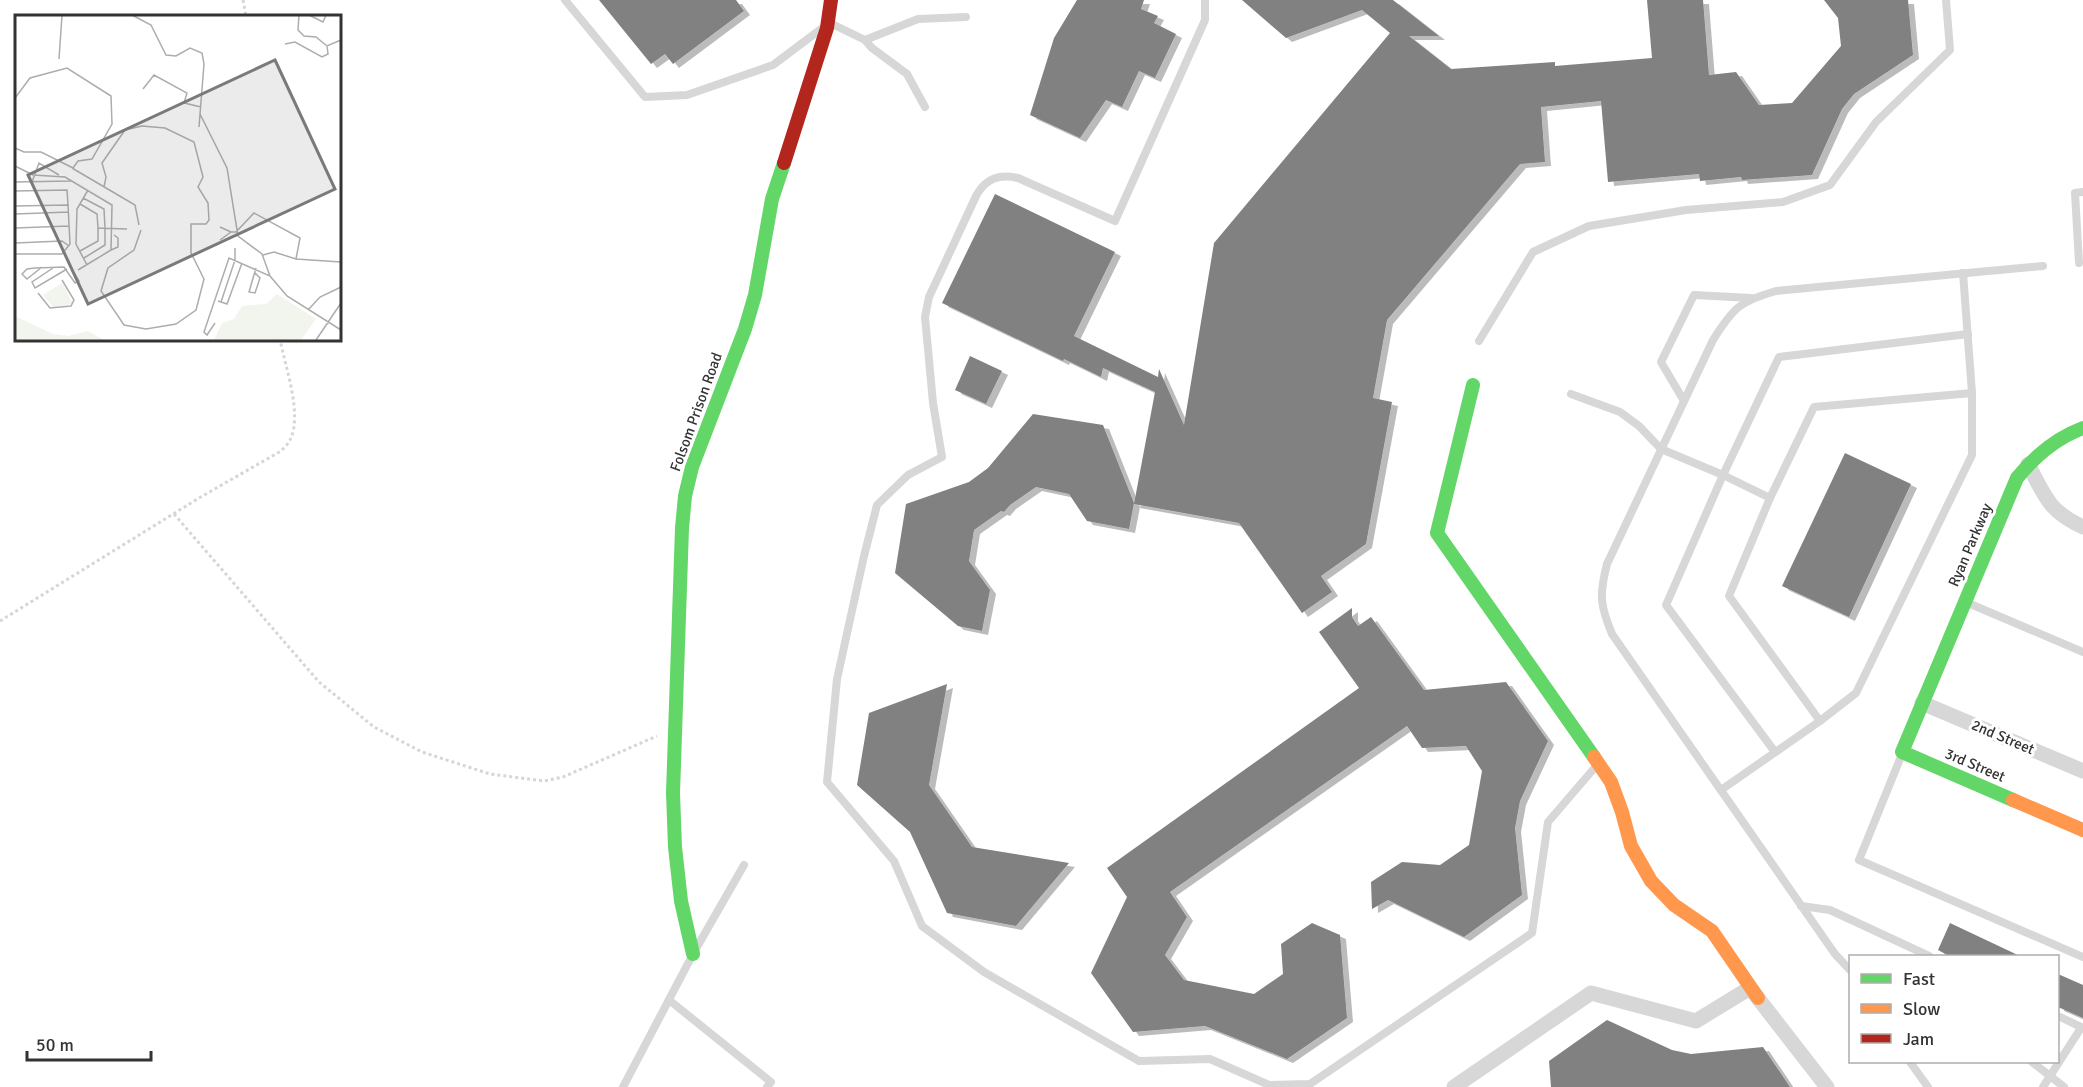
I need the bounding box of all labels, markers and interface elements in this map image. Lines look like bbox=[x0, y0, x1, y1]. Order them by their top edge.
inset map bbox=[15, 15, 340, 340]
street label: Folsom Prison Road bbox=[666, 350, 726, 474]
street label: Ryan Parkway bbox=[1944, 501, 1996, 589]
street label: 2nd Street bbox=[1969, 716, 2037, 758]
street label: 3rd Street bbox=[1942, 744, 2008, 786]
legend bbox=[1849, 955, 2059, 1063]
text: Fast bbox=[1903, 968, 1935, 990]
text: Slow bbox=[1903, 998, 1940, 1020]
scale bar bbox=[27, 1024, 152, 1062]
text: Jam bbox=[1903, 1028, 1934, 1050]
text: 50 m bbox=[36, 1034, 74, 1056]

